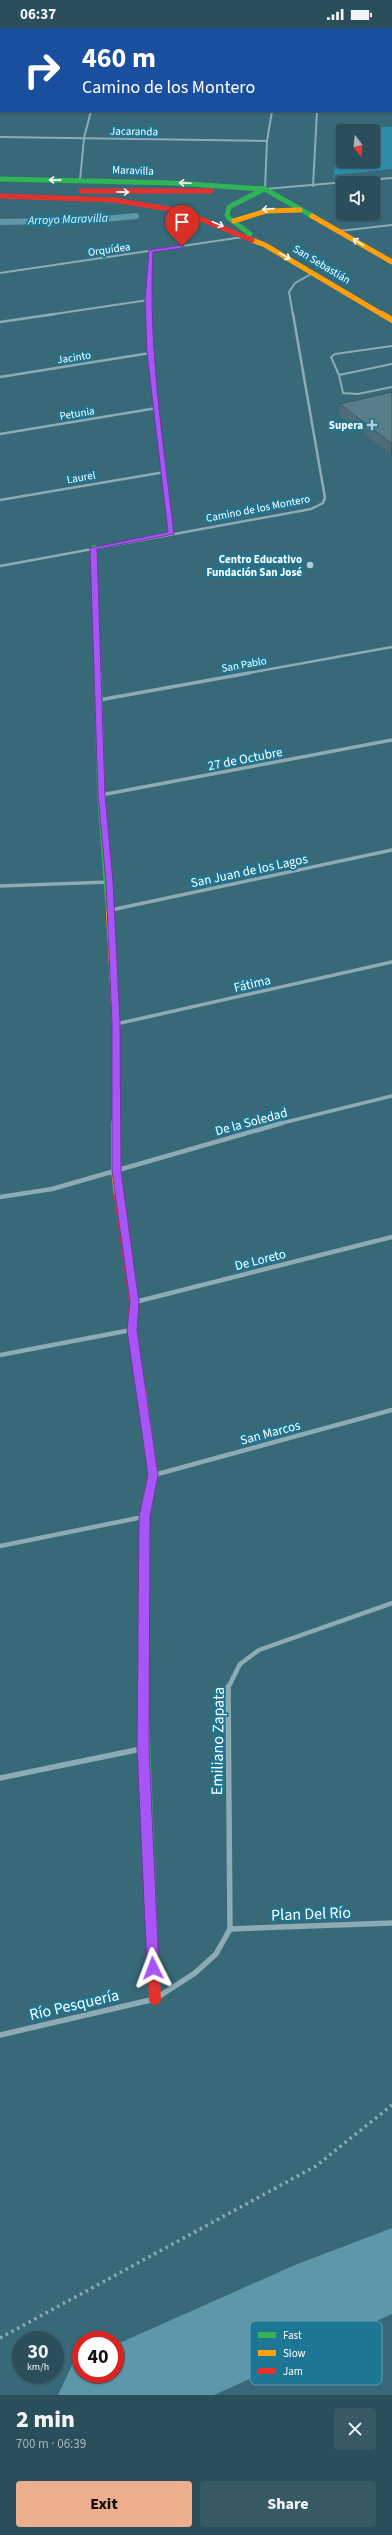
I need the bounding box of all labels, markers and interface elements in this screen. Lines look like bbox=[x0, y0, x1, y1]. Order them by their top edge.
text: 06:37 bbox=[20, 4, 56, 25]
text: 460 m bbox=[82, 38, 156, 78]
icon: right bbox=[16, 44, 68, 96]
text: Camino de los Montero bbox=[82, 75, 255, 100]
street label: Jacaranda bbox=[110, 124, 158, 139]
north arrow bbox=[336, 124, 380, 168]
map controls bbox=[336, 124, 380, 220]
street label: Maravilla bbox=[112, 162, 154, 179]
one-way arrow bbox=[49, 176, 62, 184]
button: sound bbox=[336, 176, 380, 220]
one-way arrow bbox=[179, 180, 192, 187]
one-way arrow bbox=[116, 188, 129, 196]
pin bbox=[165, 205, 199, 246]
one-way arrow bbox=[262, 206, 275, 213]
water label: Arroyo Maravilla bbox=[27, 210, 109, 229]
icon: arrive bbox=[171, 211, 193, 233]
one-way arrow bbox=[211, 221, 223, 229]
one-way arrow bbox=[352, 238, 364, 246]
street label: Orquídea bbox=[87, 239, 131, 260]
street label: San Sebastián bbox=[290, 241, 353, 288]
one-way arrow bbox=[279, 253, 291, 260]
street label: Jacinto bbox=[56, 347, 92, 368]
street label: Petunia bbox=[58, 403, 96, 424]
place label: Supera bbox=[329, 418, 363, 433]
marker: Supera bbox=[366, 419, 378, 431]
street label: Laurel bbox=[66, 468, 97, 487]
street label: Camino de los Montero bbox=[205, 491, 311, 526]
place label: Centro Educativo Fundación San José bbox=[206, 552, 302, 580]
marker: Centro Educativo Fundación San José bbox=[305, 560, 315, 570]
street label: San Pablo bbox=[220, 653, 268, 676]
street label: 27 de Octubre bbox=[206, 743, 284, 775]
street label: San Juan de los Lagos bbox=[189, 850, 310, 892]
street label: Fátima bbox=[232, 971, 272, 997]
street label: De la Soledad bbox=[213, 1104, 289, 1140]
street label: De Loreto bbox=[233, 1245, 288, 1275]
street label: San Marcos bbox=[238, 1416, 303, 1450]
street label: Emiliano Zapata bbox=[206, 1687, 230, 1795]
street label: Plan Del Río bbox=[271, 1902, 351, 1926]
position arrow bbox=[132, 1947, 174, 1989]
street label: Río Pesquería bbox=[27, 1984, 121, 2026]
legend bbox=[250, 2321, 382, 2385]
text: Fast bbox=[283, 2328, 302, 2343]
speed limit sign: 40 bbox=[72, 2331, 124, 2383]
text: 30 bbox=[27, 2338, 49, 2366]
text: Slow bbox=[283, 2346, 306, 2361]
text: km/h bbox=[27, 2360, 49, 2374]
text: Jam bbox=[283, 2364, 303, 2379]
text: 2 min bbox=[16, 2402, 75, 2437]
button: close bbox=[334, 2408, 376, 2450]
text: 700 m · 06:39 bbox=[16, 2435, 86, 2453]
button: Exit bbox=[16, 2481, 192, 2527]
button: Share bbox=[200, 2481, 376, 2527]

